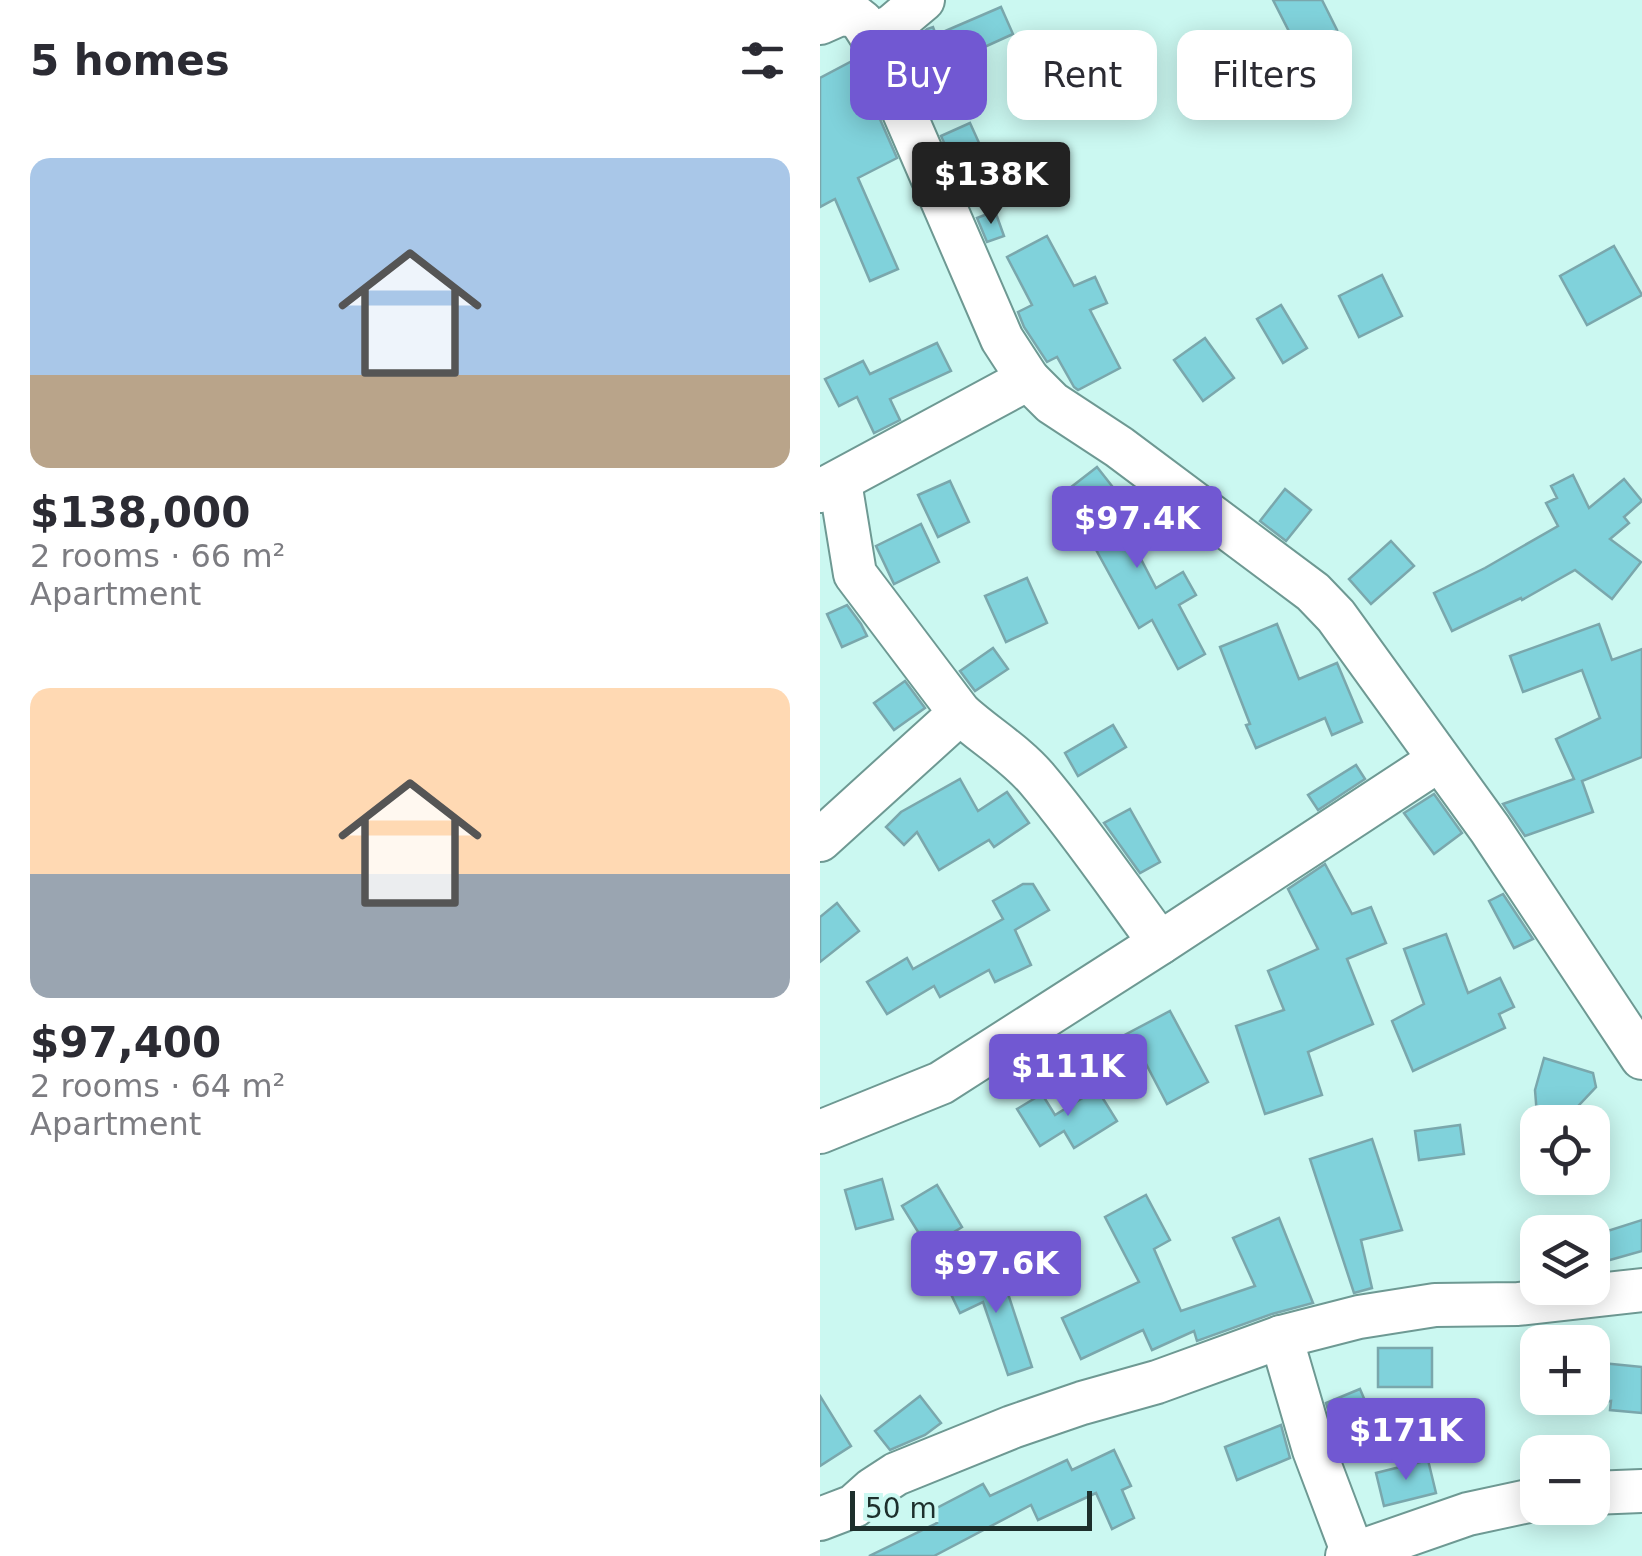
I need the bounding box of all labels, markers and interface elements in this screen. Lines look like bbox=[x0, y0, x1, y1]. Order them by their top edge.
chip: Buy bbox=[850, 30, 987, 120]
chip: Rent bbox=[1007, 30, 1157, 120]
chip: Filters bbox=[1177, 30, 1352, 120]
icon: filters bbox=[735, 33, 790, 88]
text: 5 homes bbox=[30, 36, 230, 85]
pin: $138K bbox=[921, 142, 1061, 227]
text: $138K bbox=[934, 155, 1048, 193]
icon: home bbox=[320, 223, 500, 403]
pin: $97.4K bbox=[1056, 486, 1218, 571]
text: $138,000 bbox=[30, 488, 251, 537]
text: $97.4K bbox=[1074, 499, 1200, 537]
text: 2 rooms · 66 m² bbox=[30, 537, 285, 575]
text: Apartment bbox=[30, 575, 201, 613]
icon: home bbox=[320, 753, 500, 933]
text: $97,400 bbox=[30, 1018, 221, 1067]
pin: $111K bbox=[998, 1034, 1138, 1119]
text: $111K bbox=[1011, 1047, 1125, 1085]
text: 2 rooms · 64 m² bbox=[30, 1067, 285, 1105]
text: Apartment bbox=[30, 1105, 201, 1143]
map controls bbox=[1520, 1105, 1610, 1525]
button: locate bbox=[1520, 1105, 1610, 1195]
button: layers bbox=[1520, 1215, 1610, 1305]
pin: $97.6K bbox=[915, 1231, 1077, 1316]
text: $97.6K bbox=[933, 1244, 1059, 1282]
button: + bbox=[1520, 1325, 1610, 1415]
pin: $171K bbox=[1336, 1398, 1476, 1483]
text: $171K bbox=[1349, 1411, 1463, 1449]
button: − bbox=[1520, 1435, 1610, 1525]
scale bar bbox=[850, 1486, 1092, 1530]
text: 50 m bbox=[865, 1492, 937, 1525]

